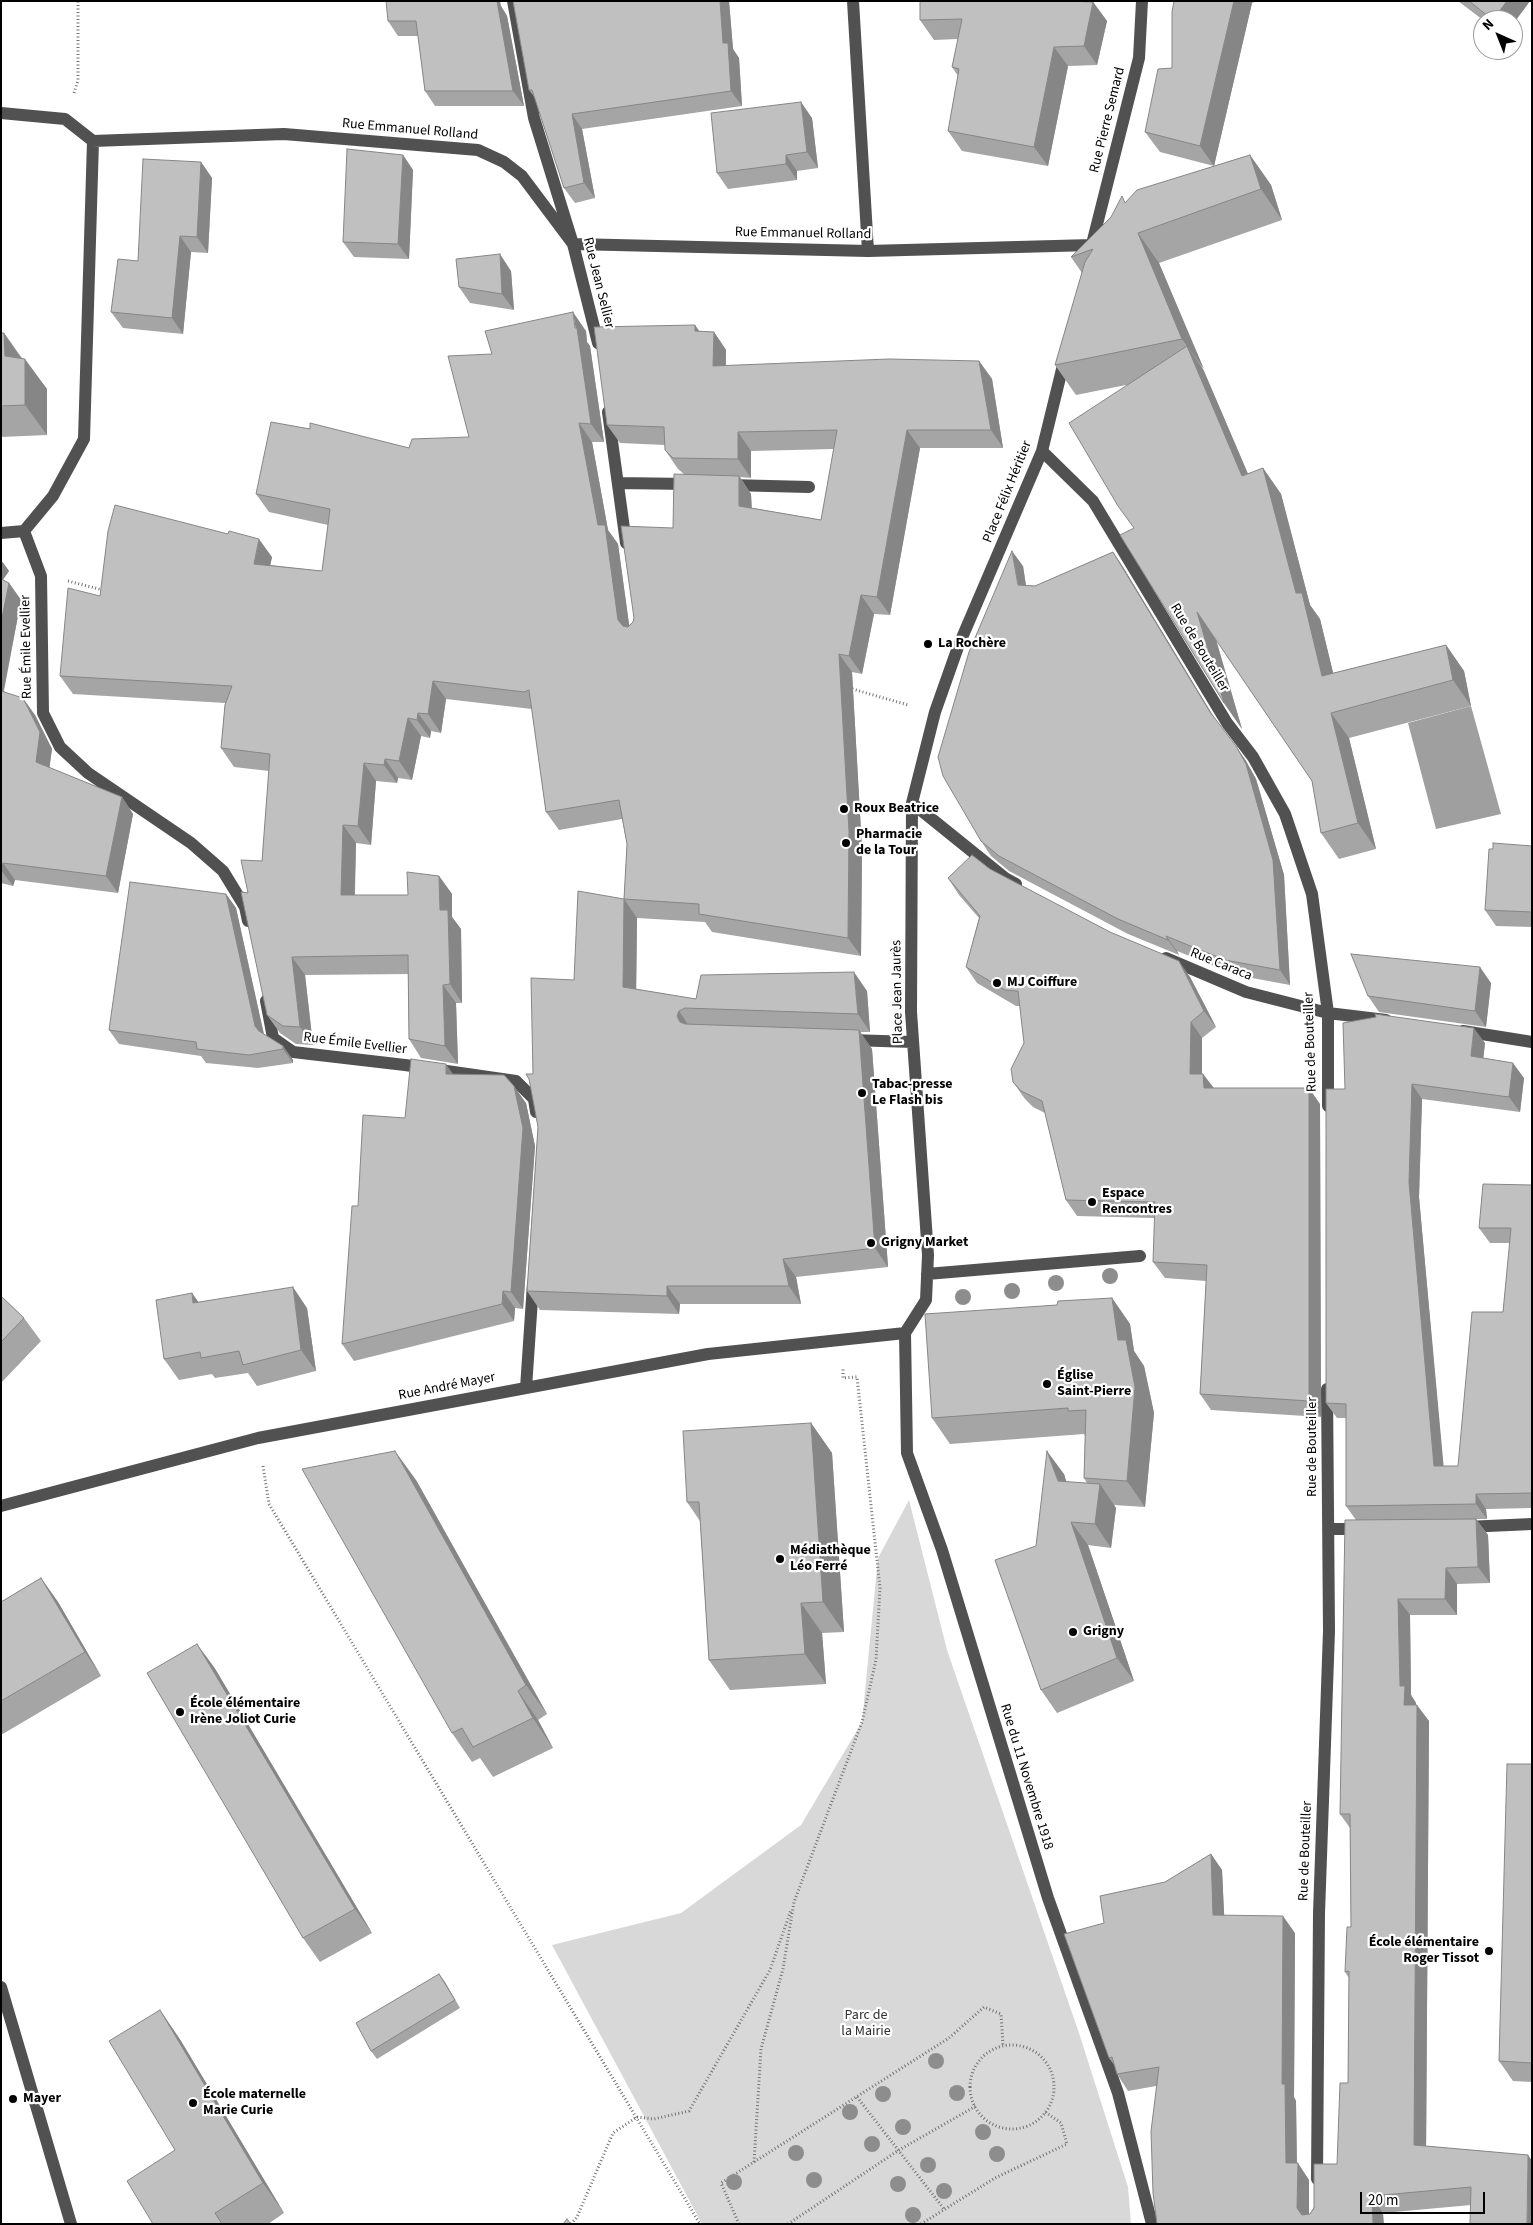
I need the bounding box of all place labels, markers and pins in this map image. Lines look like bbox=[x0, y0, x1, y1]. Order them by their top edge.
place label: La Rochère bbox=[938, 636, 1006, 652]
marker: La Rochère bbox=[922, 638, 934, 650]
place label: Roux Beatrice bbox=[854, 801, 939, 817]
marker: Roux Beatrice bbox=[838, 803, 850, 815]
place label: Pharmacie de la Tour bbox=[856, 827, 922, 860]
marker: Pharmacie de la Tour bbox=[840, 837, 852, 849]
place label: MJ Coiffure bbox=[1007, 975, 1077, 991]
marker: MJ Coiffure bbox=[991, 977, 1003, 989]
place label: Tabac-presse Le Flash bis bbox=[872, 1077, 953, 1110]
marker: Tabac-presse Le Flash bis bbox=[856, 1087, 868, 1099]
place label: Espace Rencontres bbox=[1102, 1186, 1172, 1218]
marker: Espace Rencontres bbox=[1086, 1196, 1098, 1208]
place label: Grigny Market bbox=[881, 1235, 968, 1251]
marker: Grigny Market bbox=[865, 1237, 877, 1249]
place label: Église Saint-Pierre bbox=[1057, 1368, 1131, 1400]
marker: Église Saint-Pierre bbox=[1041, 1378, 1053, 1390]
place label: Médiathèque Léo Ferré bbox=[790, 1543, 871, 1575]
marker: Médiathèque Léo Ferré bbox=[774, 1553, 786, 1565]
place label: Grigny bbox=[1083, 1624, 1124, 1640]
marker: Grigny bbox=[1067, 1626, 1079, 1638]
place label: École élémentaire Irène Joliot Curie bbox=[190, 1696, 300, 1728]
marker: École élémentaire Irène Joliot Curie bbox=[174, 1706, 186, 1718]
place label: École élémentaire Roger Tissot bbox=[1369, 1935, 1479, 1968]
marker: École élémentaire Roger Tissot bbox=[1483, 1945, 1495, 1957]
place label: École maternelle Marie Curie bbox=[203, 2087, 306, 2120]
place label: Mayer bbox=[23, 2091, 61, 2107]
marker: Mayer bbox=[7, 2093, 19, 2105]
marker: École maternelle Marie Curie bbox=[187, 2097, 199, 2109]

